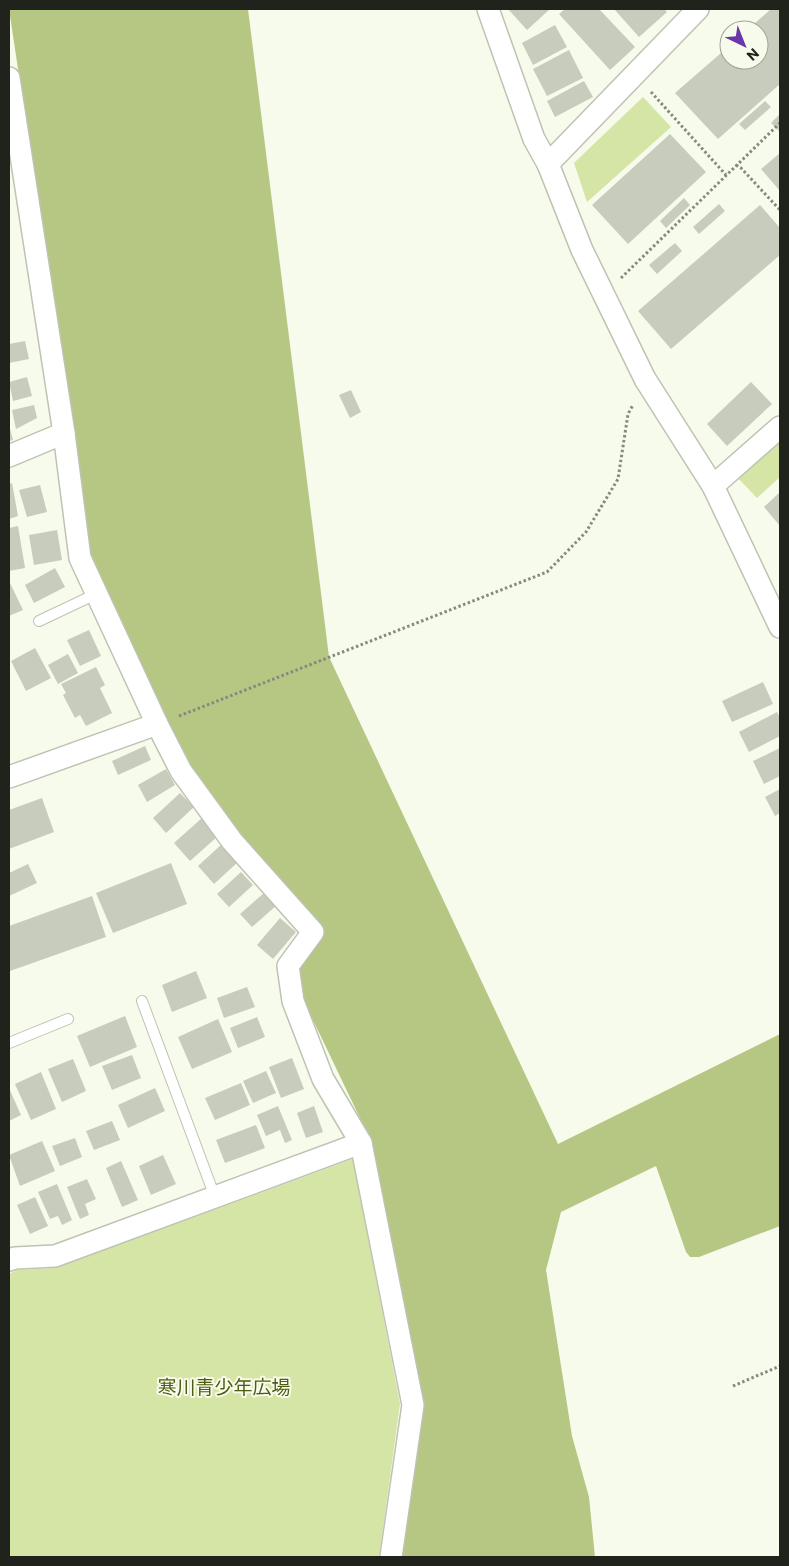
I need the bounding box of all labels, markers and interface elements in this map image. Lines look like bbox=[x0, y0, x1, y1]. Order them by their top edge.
north arrow bbox=[719, 20, 769, 70]
text: N bbox=[744, 45, 763, 65]
park label: 寒川青少年広場 bbox=[157, 1375, 291, 1398]

